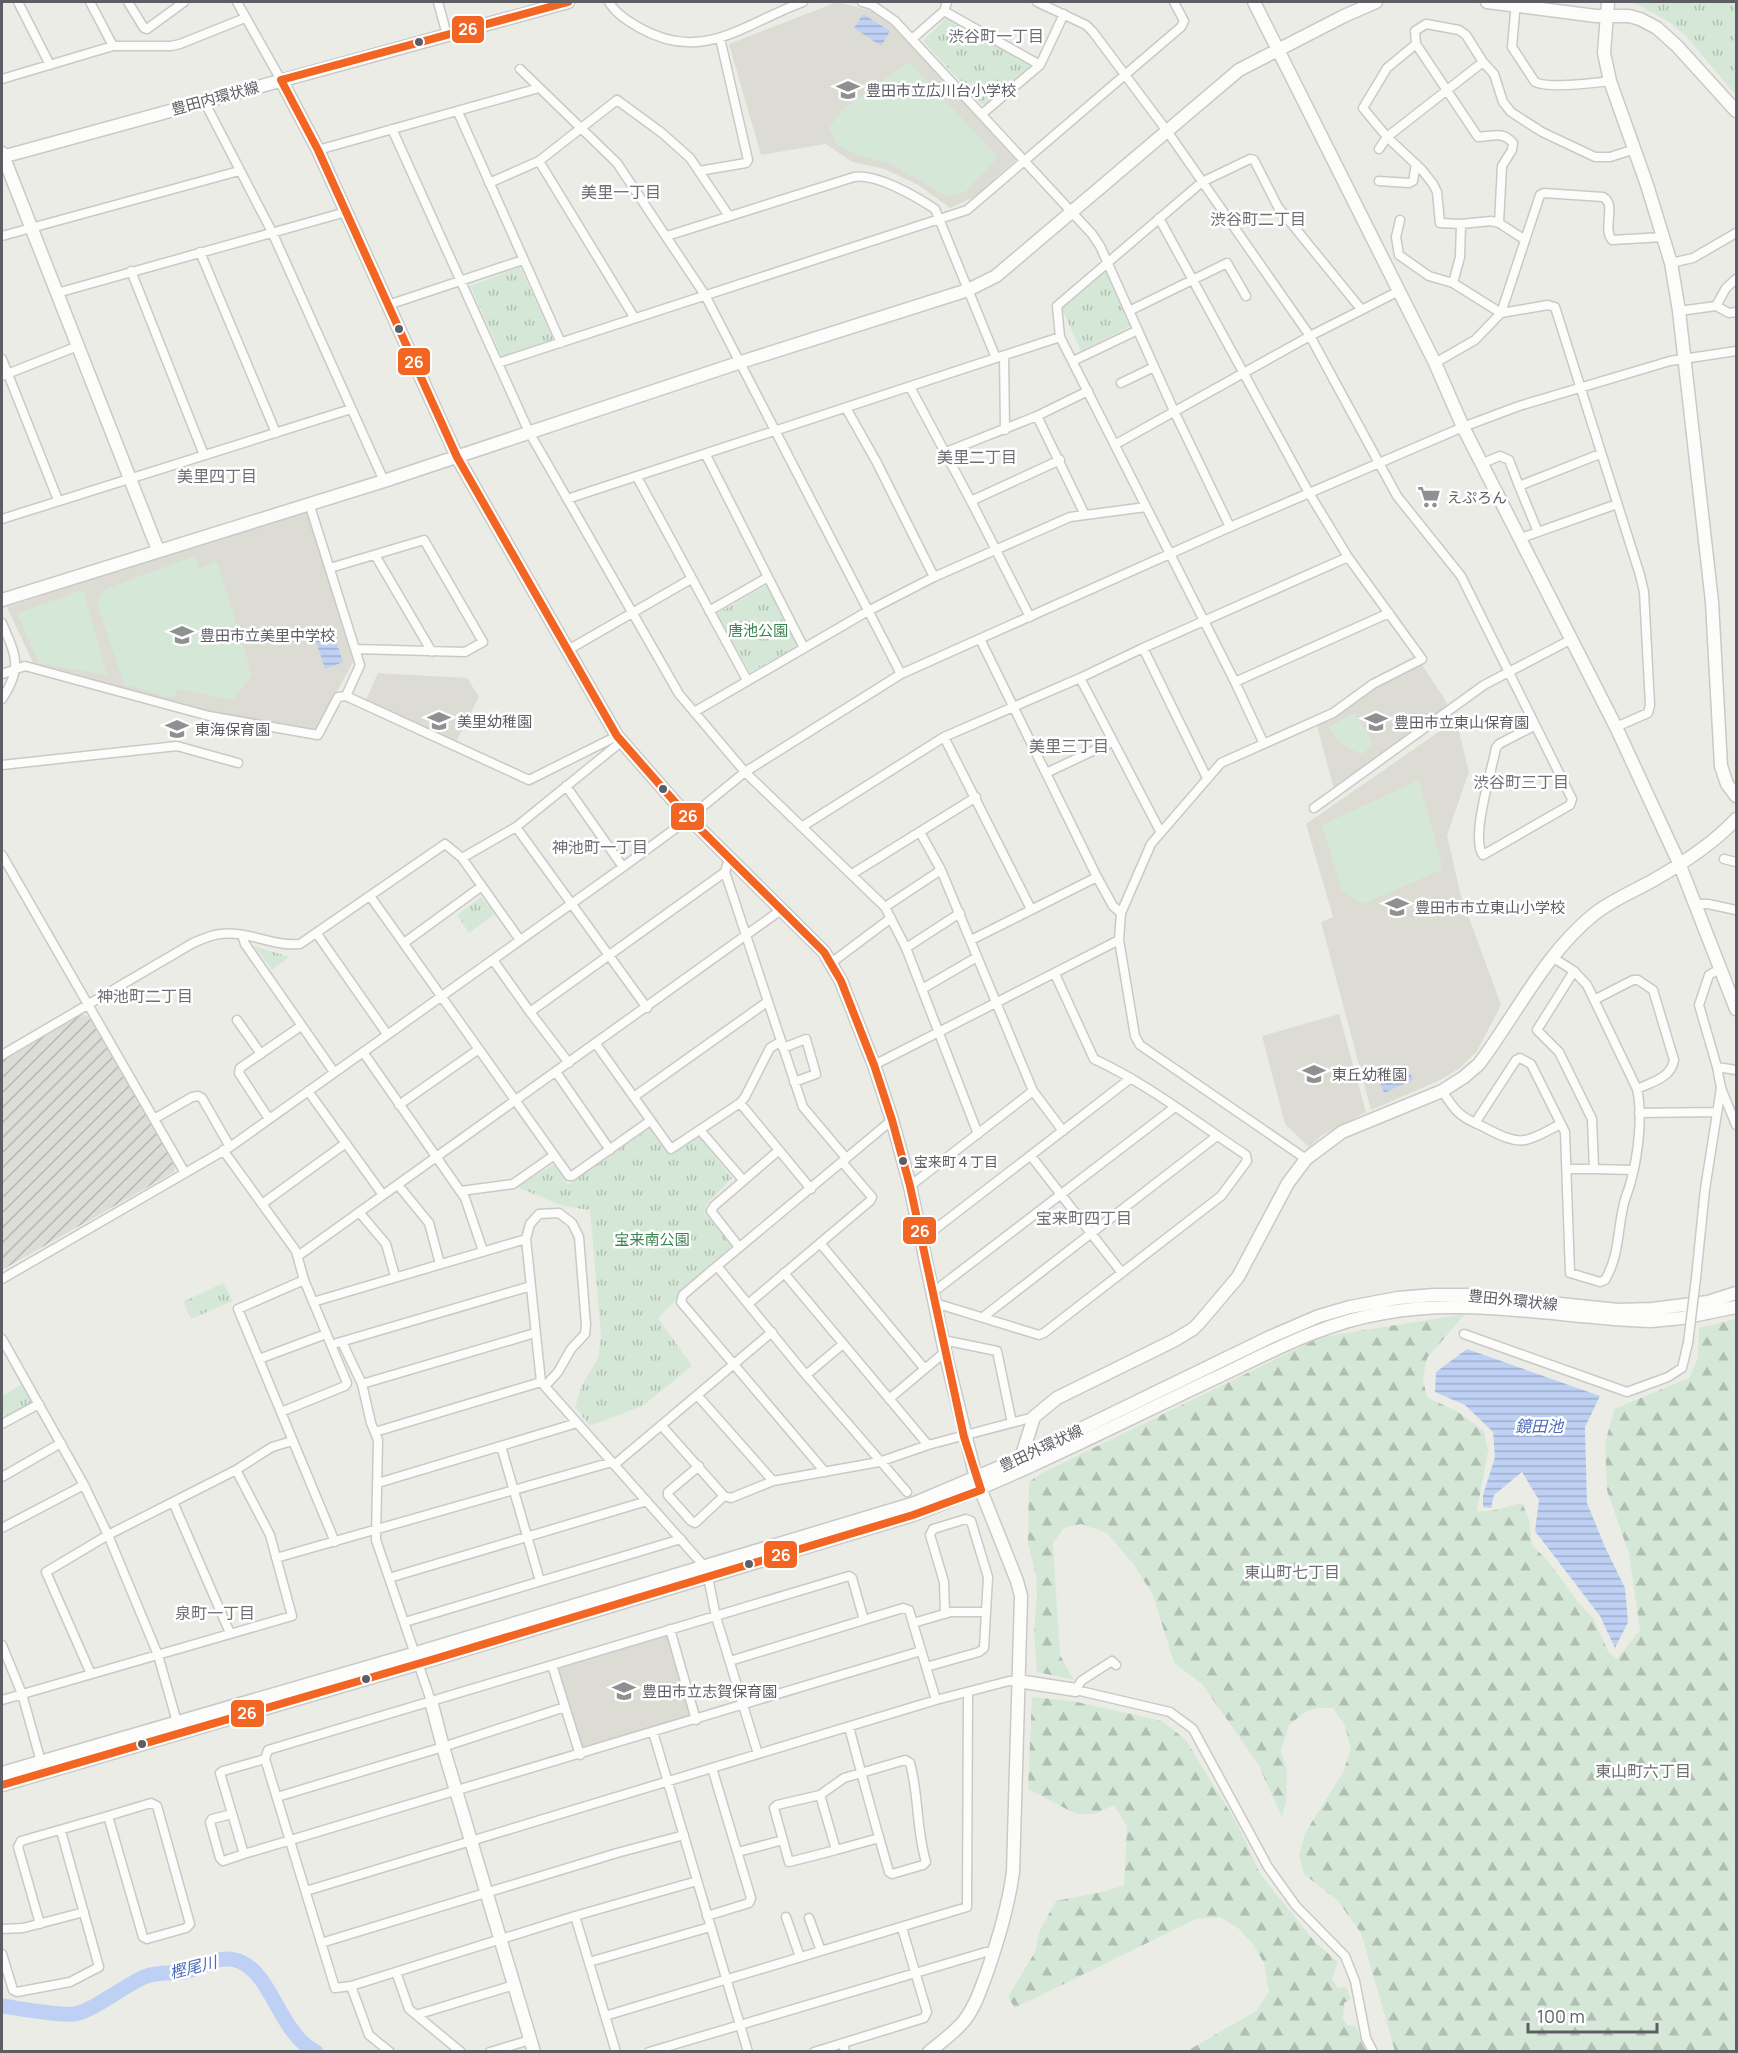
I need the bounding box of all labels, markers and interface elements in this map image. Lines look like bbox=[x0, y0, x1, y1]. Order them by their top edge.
line badge: 26 bbox=[451, 15, 485, 44]
text: 26 bbox=[458, 18, 478, 40]
district label: 渋谷町一丁目 bbox=[948, 25, 1044, 47]
unlabelled marker bbox=[413, 36, 425, 48]
street label: 豊田内環状線 bbox=[169, 76, 261, 120]
school or university icon: 豊田市立広川台小学校 bbox=[835, 77, 861, 103]
place label: 豊田市立広川台小学校 bbox=[866, 80, 1016, 101]
district label: 美里一丁目 bbox=[581, 181, 661, 203]
district label: 渋谷町二丁目 bbox=[1210, 208, 1306, 230]
unlabelled marker bbox=[393, 323, 405, 335]
line badge: 26 bbox=[397, 347, 431, 376]
text: 26 bbox=[404, 351, 424, 373]
district label: 美里二丁目 bbox=[937, 446, 1017, 468]
district label: 美里四丁目 bbox=[177, 465, 257, 487]
supermarket icon: えぷろん bbox=[1416, 484, 1442, 510]
place label: えぷろん bbox=[1447, 487, 1507, 508]
park label: 唐池公園 bbox=[728, 620, 788, 641]
school or university icon: 豊田市立美里中学校 bbox=[169, 622, 195, 648]
place label: 豊田市立美里中学校 bbox=[200, 625, 335, 646]
school or university icon: 美里幼稚園 bbox=[426, 708, 452, 734]
school or university icon: 豊田市立東山保育園 bbox=[1363, 709, 1389, 735]
place label: 美里幼稚園 bbox=[457, 711, 532, 732]
place label: 豊田市立東山保育園 bbox=[1394, 712, 1529, 733]
school or university icon: 東海保育園 bbox=[164, 716, 190, 742]
place label: 東海保育園 bbox=[195, 719, 270, 740]
district label: 美里三丁目 bbox=[1029, 735, 1109, 757]
district label: 渋谷町三丁目 bbox=[1473, 771, 1569, 793]
unlabelled marker bbox=[657, 783, 669, 795]
line badge: 26 bbox=[670, 802, 705, 831]
text: 26 bbox=[678, 805, 698, 827]
district label: 神池町一丁目 bbox=[552, 836, 648, 858]
school or university icon: 豊田市市立東山小学校 bbox=[1384, 894, 1410, 920]
place label: 豊田市市立東山小学校 bbox=[1415, 897, 1565, 918]
district label: 神池町二丁目 bbox=[97, 985, 193, 1007]
school or university icon: 東丘幼稚園 bbox=[1301, 1061, 1327, 1087]
place label: 東丘幼稚園 bbox=[1332, 1064, 1407, 1085]
place label: 宝来町４丁目 bbox=[914, 1152, 998, 1171]
marker: 宝来町４丁目 bbox=[897, 1155, 909, 1167]
district label: 宝来町四丁目 bbox=[1036, 1207, 1132, 1229]
line badge: 26 bbox=[902, 1216, 937, 1245]
text: 26 bbox=[910, 1220, 930, 1242]
park label: 宝来南公園 bbox=[614, 1229, 690, 1250]
street label: 豊田外環状線 bbox=[1467, 1285, 1559, 1315]
water label: 鏡田池 bbox=[1515, 1415, 1565, 1437]
street label: 豊田外環状線 bbox=[996, 1419, 1086, 1477]
line badge: 26 bbox=[763, 1540, 798, 1569]
text: 26 bbox=[771, 1544, 791, 1566]
unlabelled marker bbox=[743, 1558, 755, 1570]
district label: 東山町七丁目 bbox=[1244, 1561, 1340, 1583]
district label: 泉町一丁目 bbox=[175, 1602, 255, 1624]
unlabelled marker bbox=[360, 1673, 372, 1685]
school or university icon: 豊田市立志賀保育園 bbox=[611, 1678, 637, 1704]
place label: 豊田市立志賀保育園 bbox=[642, 1681, 777, 1702]
line badge: 26 bbox=[230, 1699, 265, 1728]
text: 26 bbox=[237, 1702, 257, 1724]
unlabelled marker bbox=[136, 1738, 148, 1750]
district label: 東山町六丁目 bbox=[1595, 1760, 1691, 1782]
water label: 樫尾川 bbox=[167, 1950, 221, 1983]
scale bar bbox=[1528, 1996, 1657, 2034]
text: 100 m bbox=[1537, 2004, 1585, 2028]

